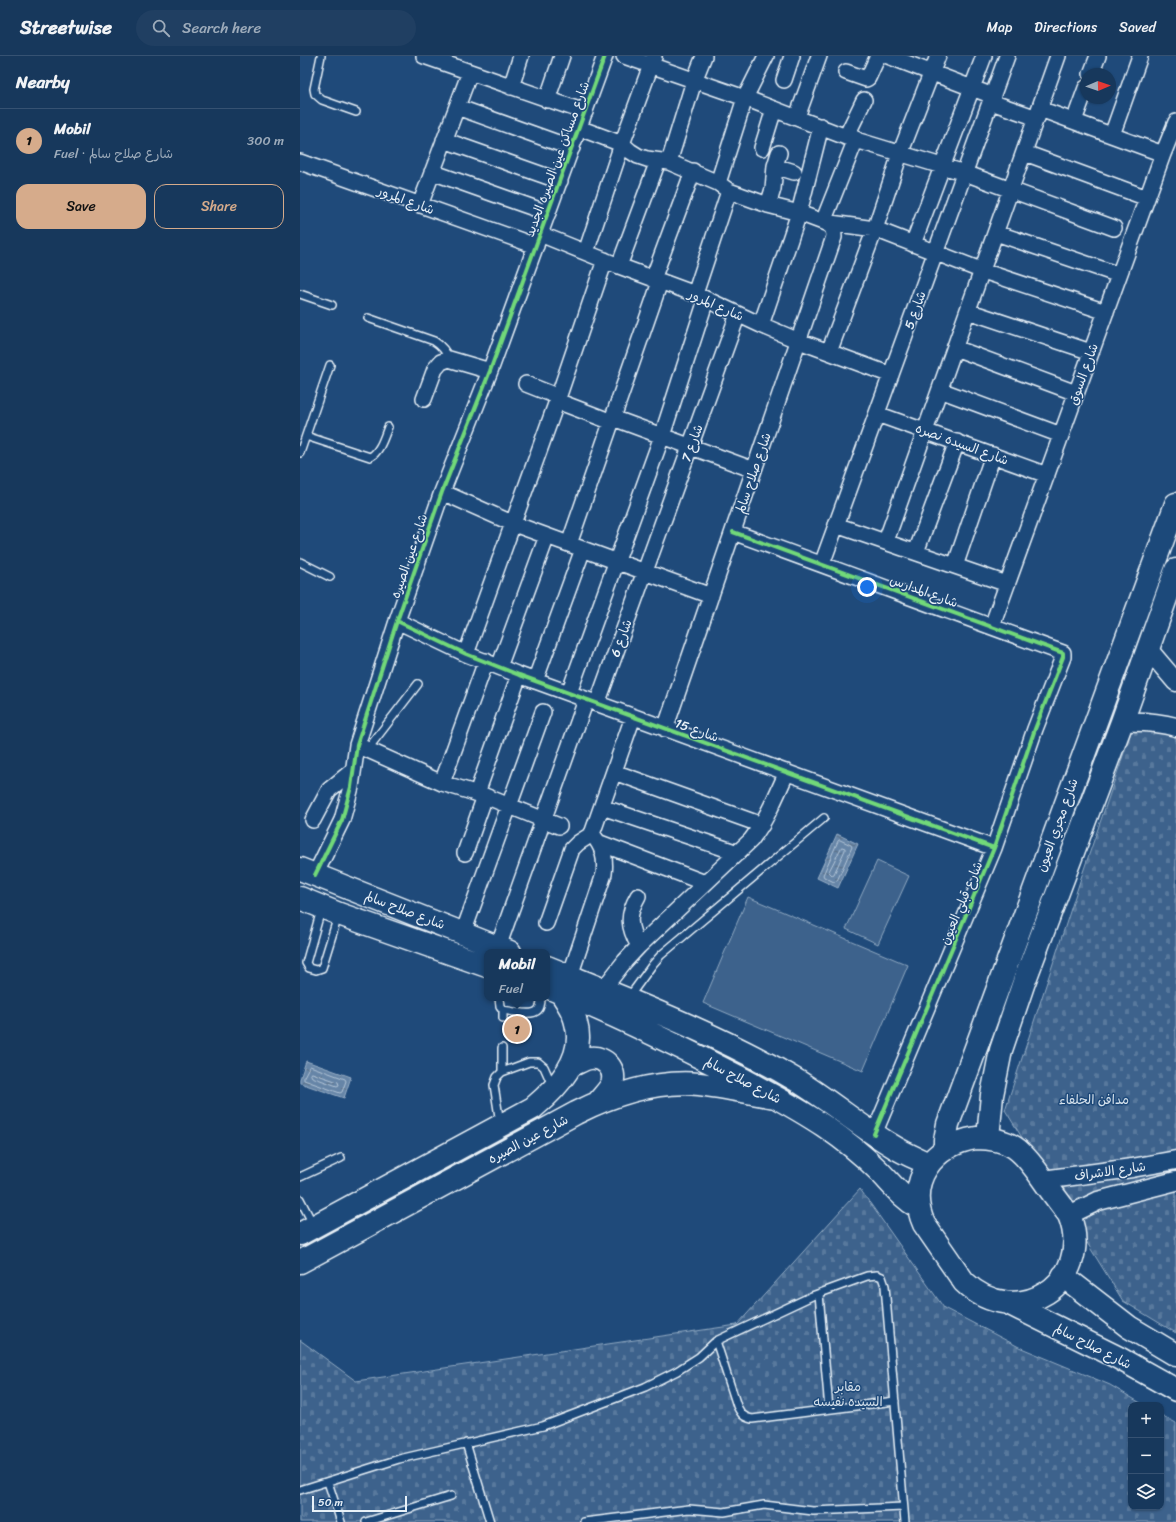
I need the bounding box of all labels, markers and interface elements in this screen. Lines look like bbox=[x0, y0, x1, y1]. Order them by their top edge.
search box bbox=[136, 10, 416, 46]
text: Streetwise bbox=[20, 11, 112, 44]
text: Search here bbox=[182, 15, 261, 41]
text: Map bbox=[986, 15, 1012, 40]
text: Directions bbox=[1034, 15, 1097, 40]
text: Saved bbox=[1119, 15, 1156, 40]
icon: search bbox=[150, 17, 172, 39]
text: Nearby bbox=[16, 67, 70, 97]
north arrow bbox=[1080, 68, 1116, 104]
street label: شارع مساكن عين الصيره الجديد bbox=[518, 78, 596, 240]
text: Mobil bbox=[54, 116, 91, 142]
text: 1 bbox=[26, 129, 32, 152]
text: 300 m bbox=[247, 129, 284, 152]
text: Fuel · شارع صلاح سالم bbox=[54, 142, 173, 165]
street label: شارع المرور bbox=[373, 179, 438, 221]
button: Save bbox=[16, 184, 146, 229]
button: Share bbox=[154, 184, 284, 229]
street label: شارع المرور bbox=[683, 282, 748, 328]
street label: شارع 5 bbox=[897, 288, 933, 332]
street label: شارع السوق bbox=[1061, 340, 1105, 408]
street label: شارع السيده نصره bbox=[912, 416, 1012, 472]
street label: شارع 7 bbox=[675, 421, 709, 465]
street label: شارع صلاح سالم bbox=[728, 429, 778, 517]
street label: شارع عين الصيره bbox=[384, 510, 434, 602]
street label: شارع المدارس bbox=[887, 568, 961, 614]
your location bbox=[857, 577, 877, 597]
street label: شارع 6 bbox=[604, 616, 638, 660]
street label: شارع 15 bbox=[672, 711, 722, 749]
street label: شارع مجري العيون bbox=[1029, 775, 1085, 875]
street label: شارع قبلي العيون bbox=[933, 857, 989, 949]
street label: شارع صلاح سالم bbox=[361, 884, 449, 936]
popup bbox=[484, 949, 550, 1001]
text: Mobil bbox=[499, 951, 535, 977]
text: Fuel bbox=[499, 977, 523, 1000]
pin: 1 bbox=[504, 1014, 530, 1044]
street label: شارع صلاح سالم bbox=[700, 1050, 786, 1110]
park label: مدافن الحلفاء bbox=[1059, 1088, 1129, 1111]
street label: شارع عين الصيره bbox=[484, 1108, 572, 1170]
street label: شارع الاشراف bbox=[1073, 1155, 1147, 1187]
street label: شارع صلاح سالم bbox=[1050, 1317, 1136, 1375]
park label: مقابر السيده نفيسه bbox=[813, 1375, 883, 1413]
map controls bbox=[1128, 1402, 1164, 1510]
button: + bbox=[1128, 1402, 1164, 1438]
button: − bbox=[1128, 1438, 1164, 1474]
button: layers bbox=[1128, 1474, 1164, 1510]
text: 50 m bbox=[318, 1493, 343, 1512]
scale bar bbox=[312, 1494, 407, 1513]

